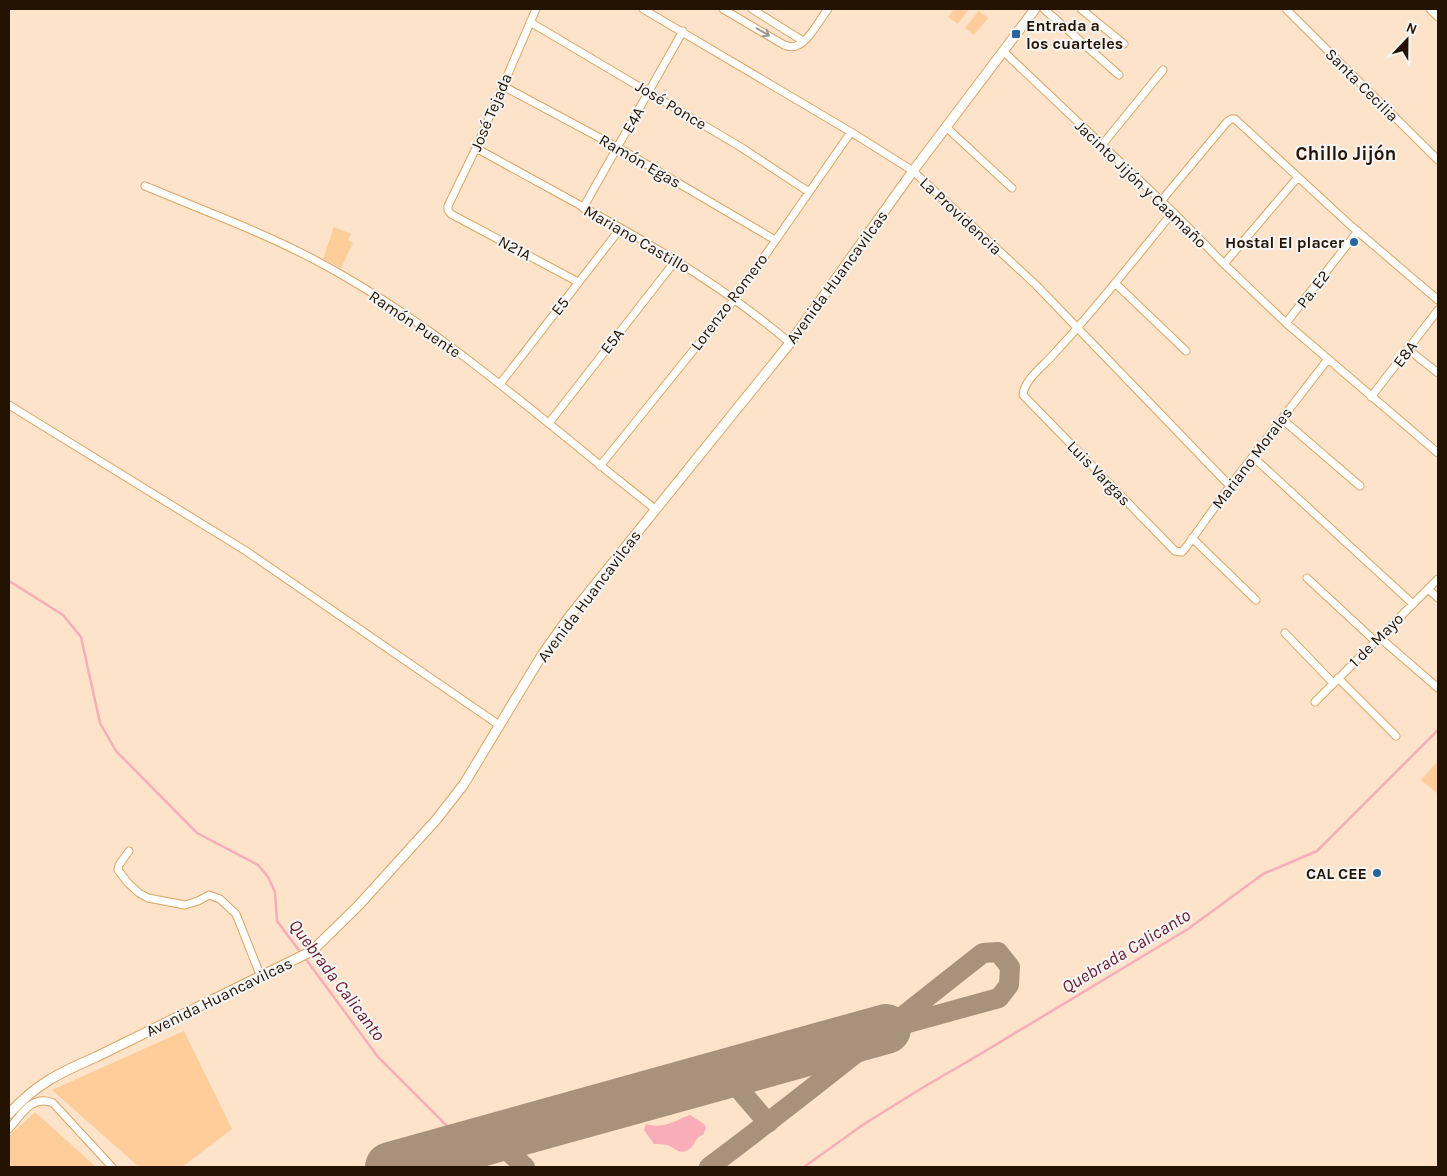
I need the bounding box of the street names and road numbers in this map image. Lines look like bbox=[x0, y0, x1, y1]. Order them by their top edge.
street label: Santa Cecilia bbox=[1321, 44, 1403, 126]
street label: José Tejada bbox=[466, 70, 516, 154]
street label: José Ponce bbox=[632, 76, 710, 134]
street label: E4A bbox=[618, 104, 648, 136]
street label: Jacinto Jijón y Caamaño bbox=[1071, 116, 1211, 252]
street label: Ramón Egas bbox=[596, 130, 684, 192]
street label: La Providencia bbox=[916, 173, 1006, 259]
street label: Mariano Castillo bbox=[581, 201, 693, 277]
street label: Avenida Huancavilcas bbox=[782, 207, 892, 347]
street label: N21A bbox=[495, 231, 535, 265]
street label: Lorenzo Romero bbox=[686, 250, 772, 354]
street label: Pa. E2 bbox=[1292, 266, 1334, 312]
street label: Ramón Puente bbox=[366, 286, 464, 362]
street label: E5 bbox=[547, 293, 573, 319]
street label: E5A bbox=[596, 324, 628, 358]
street label: E8A bbox=[1389, 337, 1421, 371]
street label: Mariano Morales bbox=[1208, 404, 1296, 512]
street label: Luis Vargas bbox=[1063, 436, 1135, 510]
street label: Avenida Huancavilcas bbox=[533, 526, 645, 666]
street label: 1 de Mayo bbox=[1345, 609, 1407, 671]
street label: Avenida Huancavilcas bbox=[143, 953, 295, 1041]

